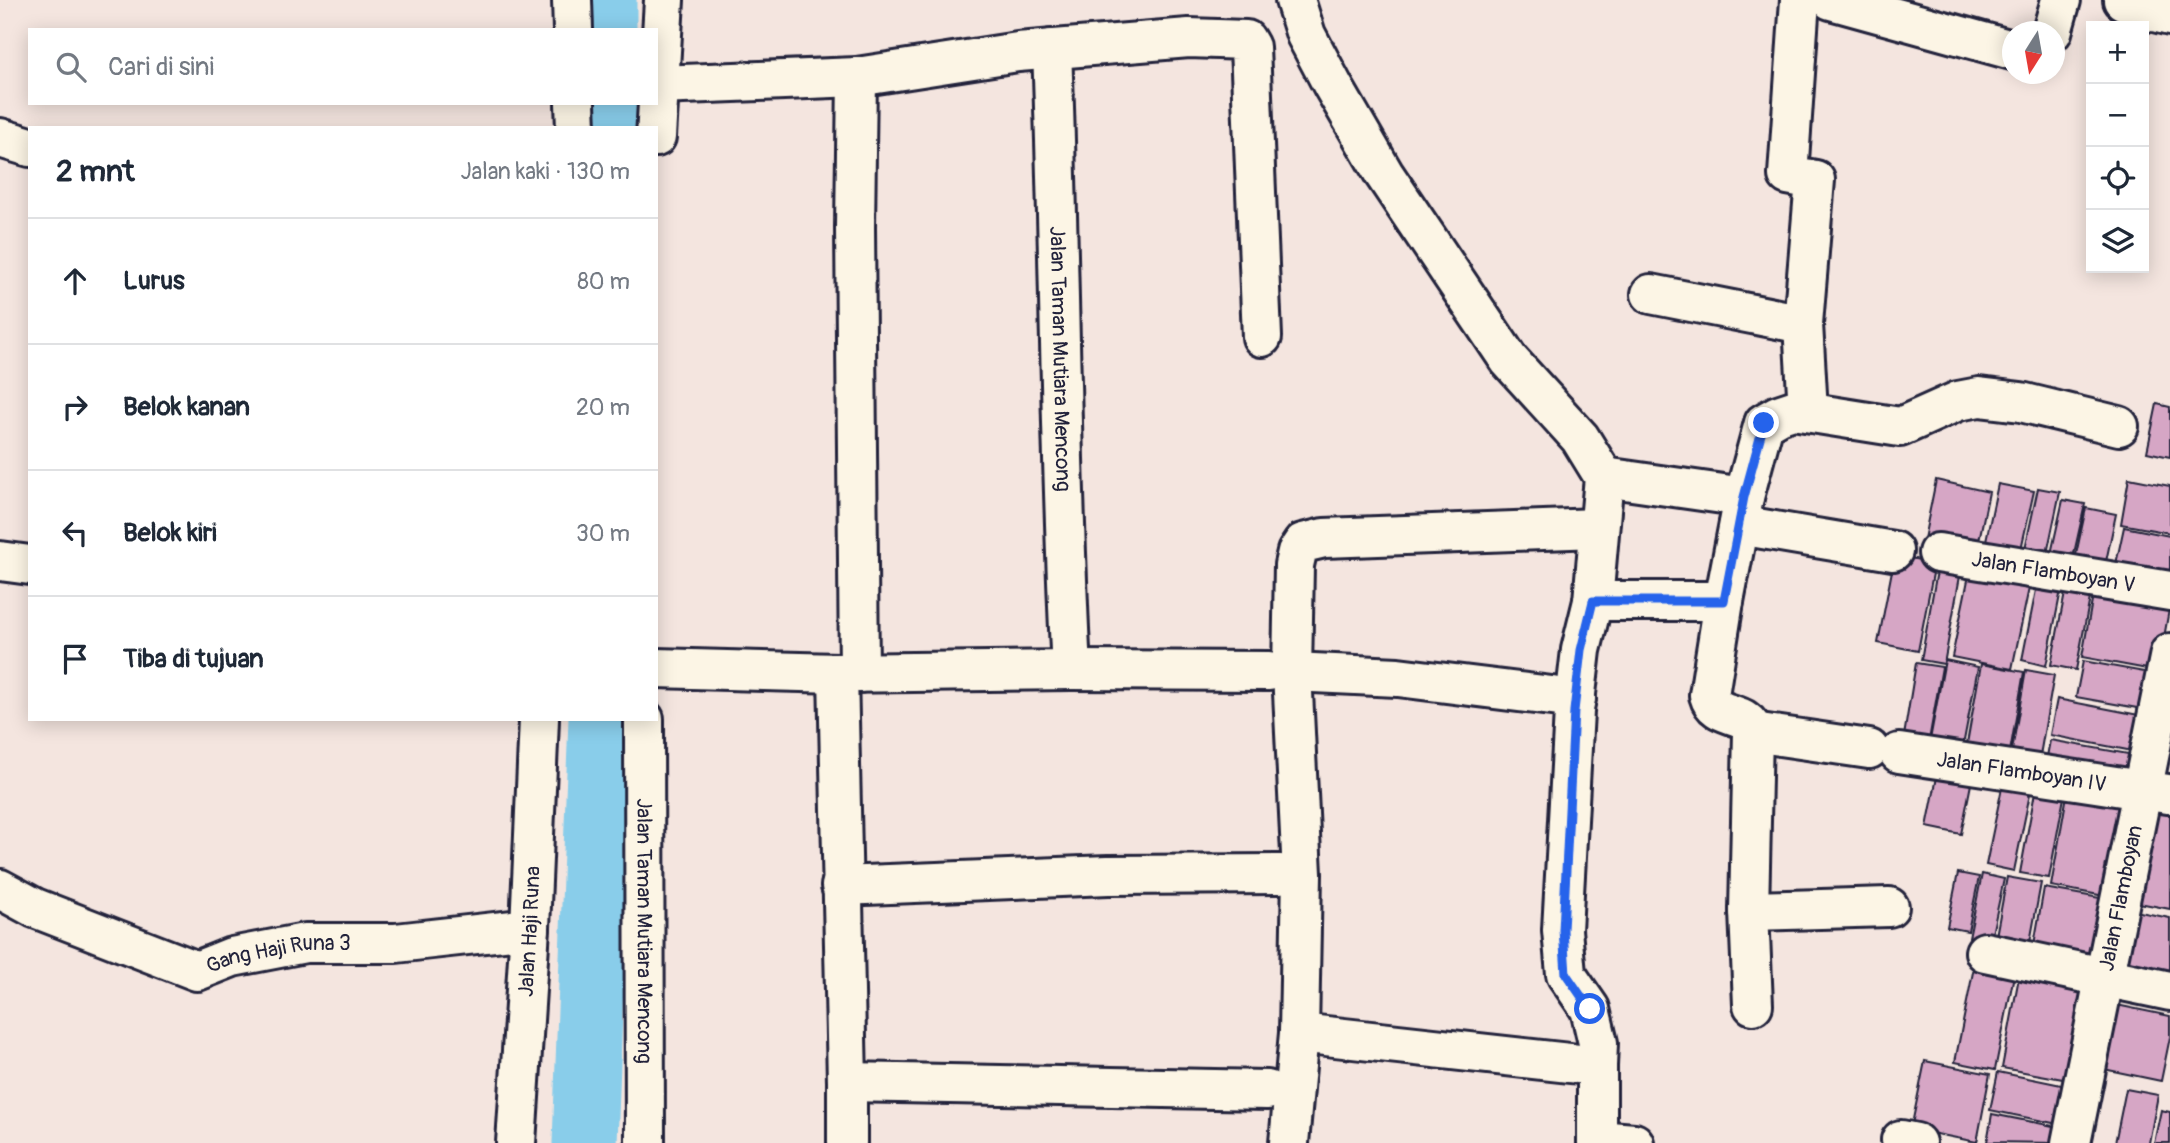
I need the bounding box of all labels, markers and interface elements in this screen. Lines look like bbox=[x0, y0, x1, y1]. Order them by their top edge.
north arrow bbox=[2002, 21, 2065, 84]
map controls bbox=[2086, 21, 2149, 273]
button: + bbox=[2086, 21, 2149, 84]
search box bbox=[28, 28, 658, 105]
icon: search bbox=[52, 48, 90, 86]
text: Cari di sini bbox=[108, 51, 214, 83]
button: − bbox=[2086, 84, 2149, 147]
button: locate bbox=[2086, 147, 2149, 210]
text: 2 mnt bbox=[56, 153, 135, 190]
text: Jalan kaki · 130 m bbox=[460, 157, 630, 186]
button: layers bbox=[2086, 210, 2149, 273]
street label: Jalan Taman Mutiara Mencong bbox=[1043, 226, 1077, 492]
icon: ahead bbox=[56, 262, 94, 300]
text: Lurus bbox=[123, 265, 185, 297]
text: 80 m bbox=[577, 267, 630, 296]
icon: right bbox=[56, 388, 94, 426]
text: Belok kanan bbox=[123, 391, 250, 423]
text: 20 m bbox=[576, 393, 630, 422]
route end bbox=[1748, 407, 1779, 438]
icon: left bbox=[56, 514, 94, 552]
text: Belok kiri bbox=[123, 517, 217, 549]
text: 30 m bbox=[576, 519, 630, 548]
street label: Jalan Flamboyan V bbox=[1970, 546, 2137, 599]
icon: arrive bbox=[56, 640, 94, 678]
text: Tiba di tujuan bbox=[123, 643, 264, 675]
street label: Jalan Flamboyan IV bbox=[1935, 746, 2108, 798]
street label: Jalan Taman Mutiara Mencong bbox=[630, 798, 658, 1064]
street label: Jalan Flamboyan bbox=[2093, 823, 2149, 973]
street label: Jalan Haji Runa bbox=[513, 865, 547, 998]
street label: Gang Haji Runa 3 bbox=[202, 930, 351, 980]
route start bbox=[1574, 993, 1605, 1024]

